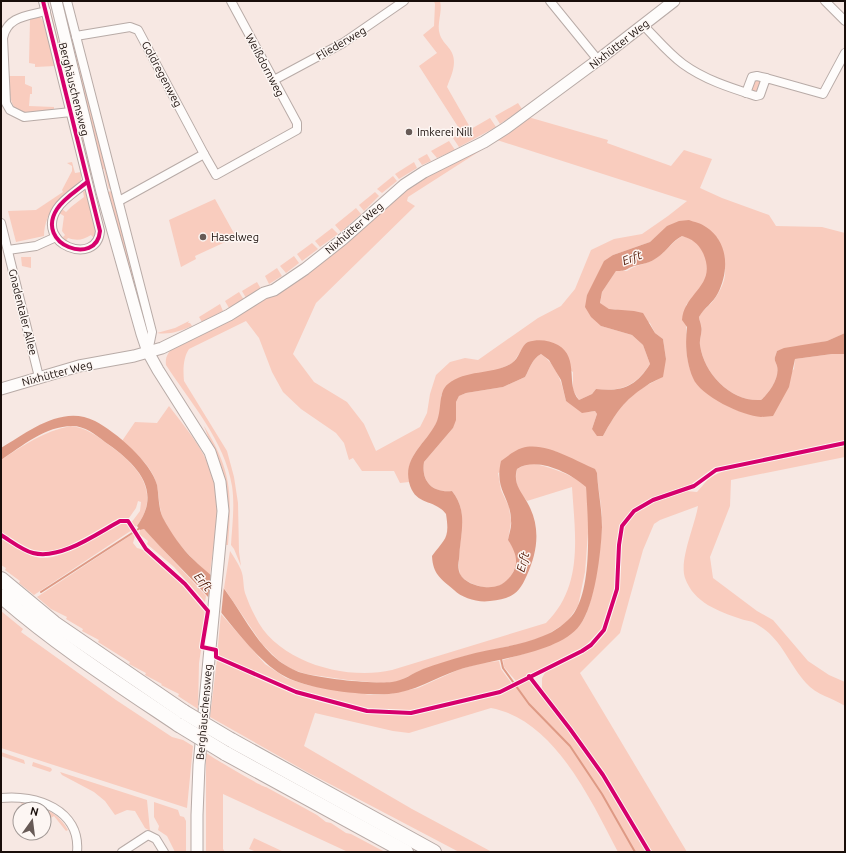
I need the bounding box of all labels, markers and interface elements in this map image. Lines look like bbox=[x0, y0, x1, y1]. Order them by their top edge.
street label: Nixhütter Weg bbox=[587, 17, 651, 71]
street label: Fliederweg bbox=[314, 24, 368, 62]
street label: Weißdornweg bbox=[243, 31, 287, 99]
street label: Goldregenweg bbox=[140, 39, 184, 109]
street label: Berghäuschensweg bbox=[57, 41, 91, 137]
place label: Imkerei Nill bbox=[417, 126, 473, 138]
marker: Imkerei Nill bbox=[404, 127, 414, 137]
street label: Nixhütter Weg bbox=[323, 200, 385, 256]
place label: Haselweg bbox=[211, 231, 259, 243]
marker: Haselweg bbox=[198, 232, 208, 242]
water label: Erft bbox=[620, 248, 644, 267]
street label: Gnadentaler Allee bbox=[6, 268, 40, 356]
street label: Nixhütter Weg bbox=[20, 358, 94, 388]
water label: Erft bbox=[514, 550, 531, 573]
water label: Erft bbox=[192, 570, 215, 594]
street label: Berghäuschensweg bbox=[194, 664, 214, 760]
north arrow bbox=[12, 801, 52, 841]
text: N bbox=[29, 804, 40, 818]

